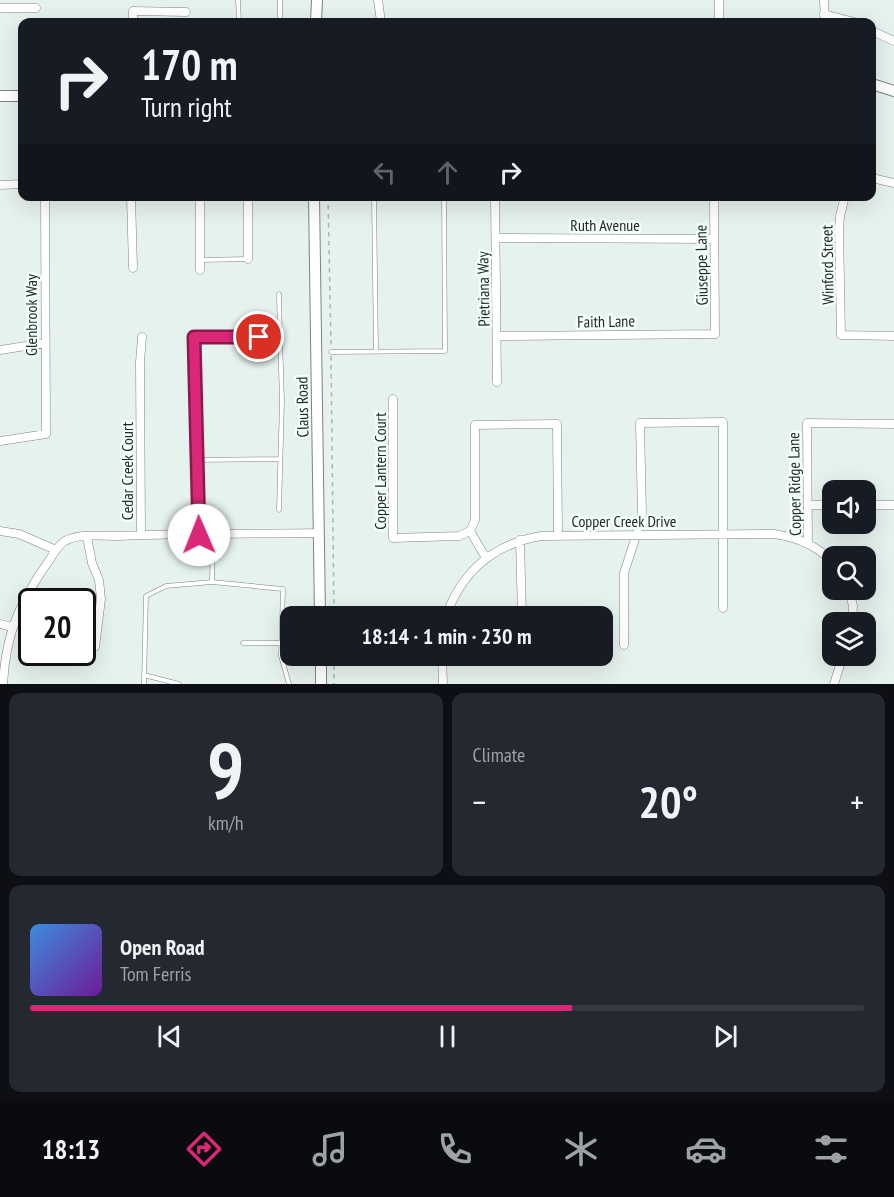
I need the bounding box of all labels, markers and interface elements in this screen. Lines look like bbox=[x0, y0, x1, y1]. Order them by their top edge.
text: 170 m bbox=[141, 37, 238, 92]
icon: right bbox=[42, 42, 120, 120]
text: Turn right bbox=[141, 90, 232, 124]
icon: left bbox=[368, 156, 401, 189]
icon: ahead bbox=[431, 156, 464, 189]
icon: right bbox=[494, 156, 527, 189]
street label: Ruth Avenue bbox=[570, 215, 640, 235]
street label: Giuseppe Lane bbox=[690, 224, 712, 306]
street label: Winford Street bbox=[816, 224, 838, 305]
street label: Pietriana Way bbox=[472, 251, 494, 327]
street label: Glenbrook Way bbox=[21, 274, 41, 356]
street label: Faith Lane bbox=[577, 310, 635, 332]
pin bbox=[233, 311, 284, 362]
icon: arrive bbox=[242, 320, 275, 353]
street label: Claus Road bbox=[291, 377, 313, 437]
street label: Copper Lantern Court bbox=[370, 412, 390, 530]
street label: Cedar Creek Court bbox=[117, 421, 137, 520]
street label: Copper Ridge Lane bbox=[783, 432, 805, 536]
map controls bbox=[822, 480, 876, 666]
button: sound bbox=[822, 480, 876, 534]
position arrow bbox=[167, 503, 231, 567]
street label: Copper Creek Drive bbox=[572, 511, 676, 531]
button: search bbox=[822, 546, 876, 600]
speed limit sign: 20 bbox=[18, 588, 96, 666]
button: layers bbox=[822, 612, 876, 666]
text: 18:14 · 1 min · 230 m bbox=[361, 622, 532, 650]
text: 9 bbox=[207, 720, 244, 821]
text: Climate bbox=[473, 742, 525, 768]
text: 20° bbox=[639, 772, 698, 830]
text: − bbox=[473, 780, 486, 823]
text: + bbox=[850, 780, 864, 823]
text: km/h bbox=[208, 810, 243, 836]
text: Open Road bbox=[120, 933, 205, 961]
text: Tom Ferris bbox=[120, 961, 191, 987]
icon: previous bbox=[153, 1020, 186, 1053]
icon: pause bbox=[431, 1020, 464, 1053]
icon: next bbox=[709, 1020, 742, 1053]
icon: directions bbox=[183, 1128, 225, 1170]
icon: music bbox=[309, 1128, 351, 1170]
icon: phone bbox=[434, 1128, 476, 1170]
icon: climate bbox=[560, 1128, 602, 1170]
icon: car bbox=[685, 1128, 727, 1170]
icon: filters bbox=[810, 1128, 852, 1170]
text: 18:13 bbox=[42, 1132, 100, 1166]

